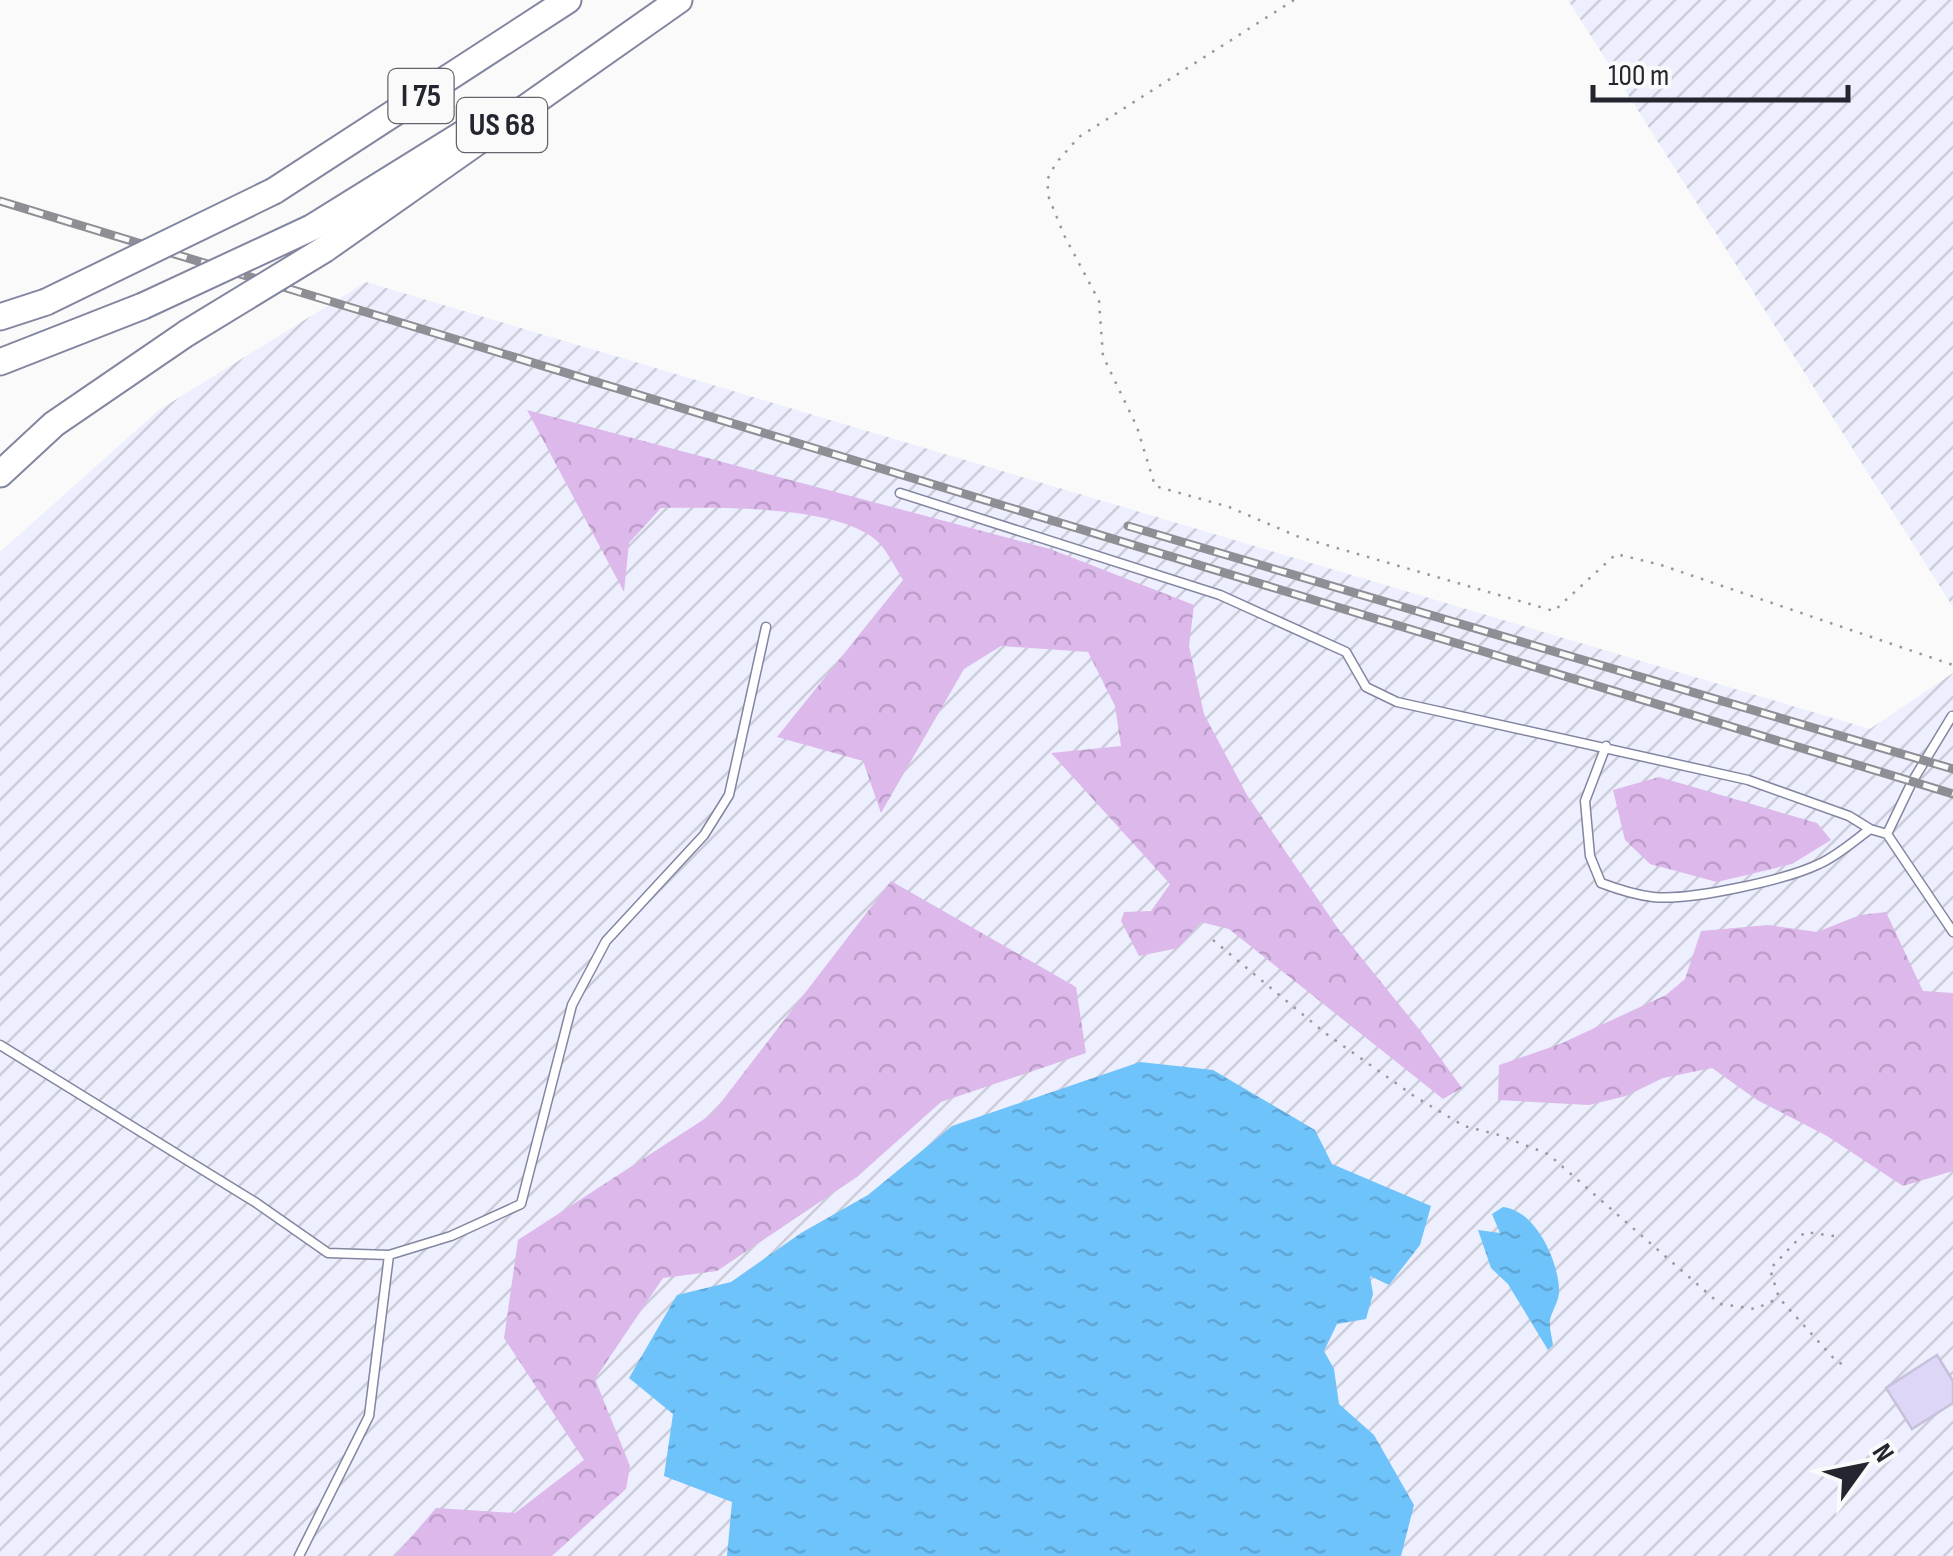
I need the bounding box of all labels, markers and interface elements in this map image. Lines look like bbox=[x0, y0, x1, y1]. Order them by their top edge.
scale bar bbox=[1593, 40, 1848, 102]
text: 100 m bbox=[1608, 58, 1669, 94]
road number: I 75 bbox=[388, 69, 454, 123]
road number: US 68 bbox=[457, 98, 547, 152]
north arrow bbox=[1813, 1416, 1913, 1516]
text: N bbox=[1865, 1438, 1901, 1468]

